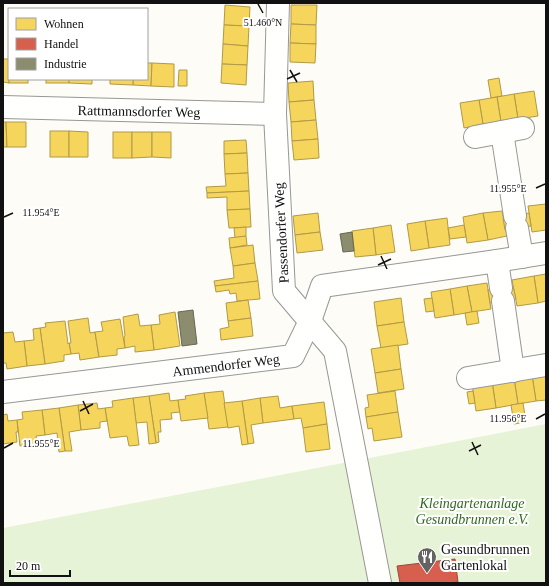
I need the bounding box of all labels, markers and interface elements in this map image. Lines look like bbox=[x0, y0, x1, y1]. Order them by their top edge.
legend bbox=[8, 8, 148, 80]
text: Wohnen bbox=[44, 17, 84, 31]
text: 51.460°N bbox=[244, 17, 282, 28]
text: Handel bbox=[44, 37, 79, 51]
text: Industrie bbox=[44, 57, 87, 71]
street label: Rattmannsdorfer Weg bbox=[78, 103, 200, 120]
street label: Passendorfer Weg bbox=[271, 182, 292, 284]
text: 11.955°E bbox=[489, 183, 527, 194]
text: 11.954°E bbox=[22, 207, 60, 218]
street label: Ammendorfer Weg bbox=[172, 351, 281, 380]
text: 11.956°E bbox=[489, 413, 527, 424]
text: 11.955°E bbox=[22, 438, 60, 449]
park label: Kleingartenanlage Gesundbrunnen e.V. bbox=[416, 496, 528, 527]
place label: Gesundbrunnen Gartenlokal bbox=[441, 542, 530, 573]
restaurant icon: Gesundbrunnen Gartenlokal bbox=[416, 546, 438, 574]
scale bar bbox=[10, 552, 70, 578]
text: 20 m bbox=[16, 559, 41, 573]

